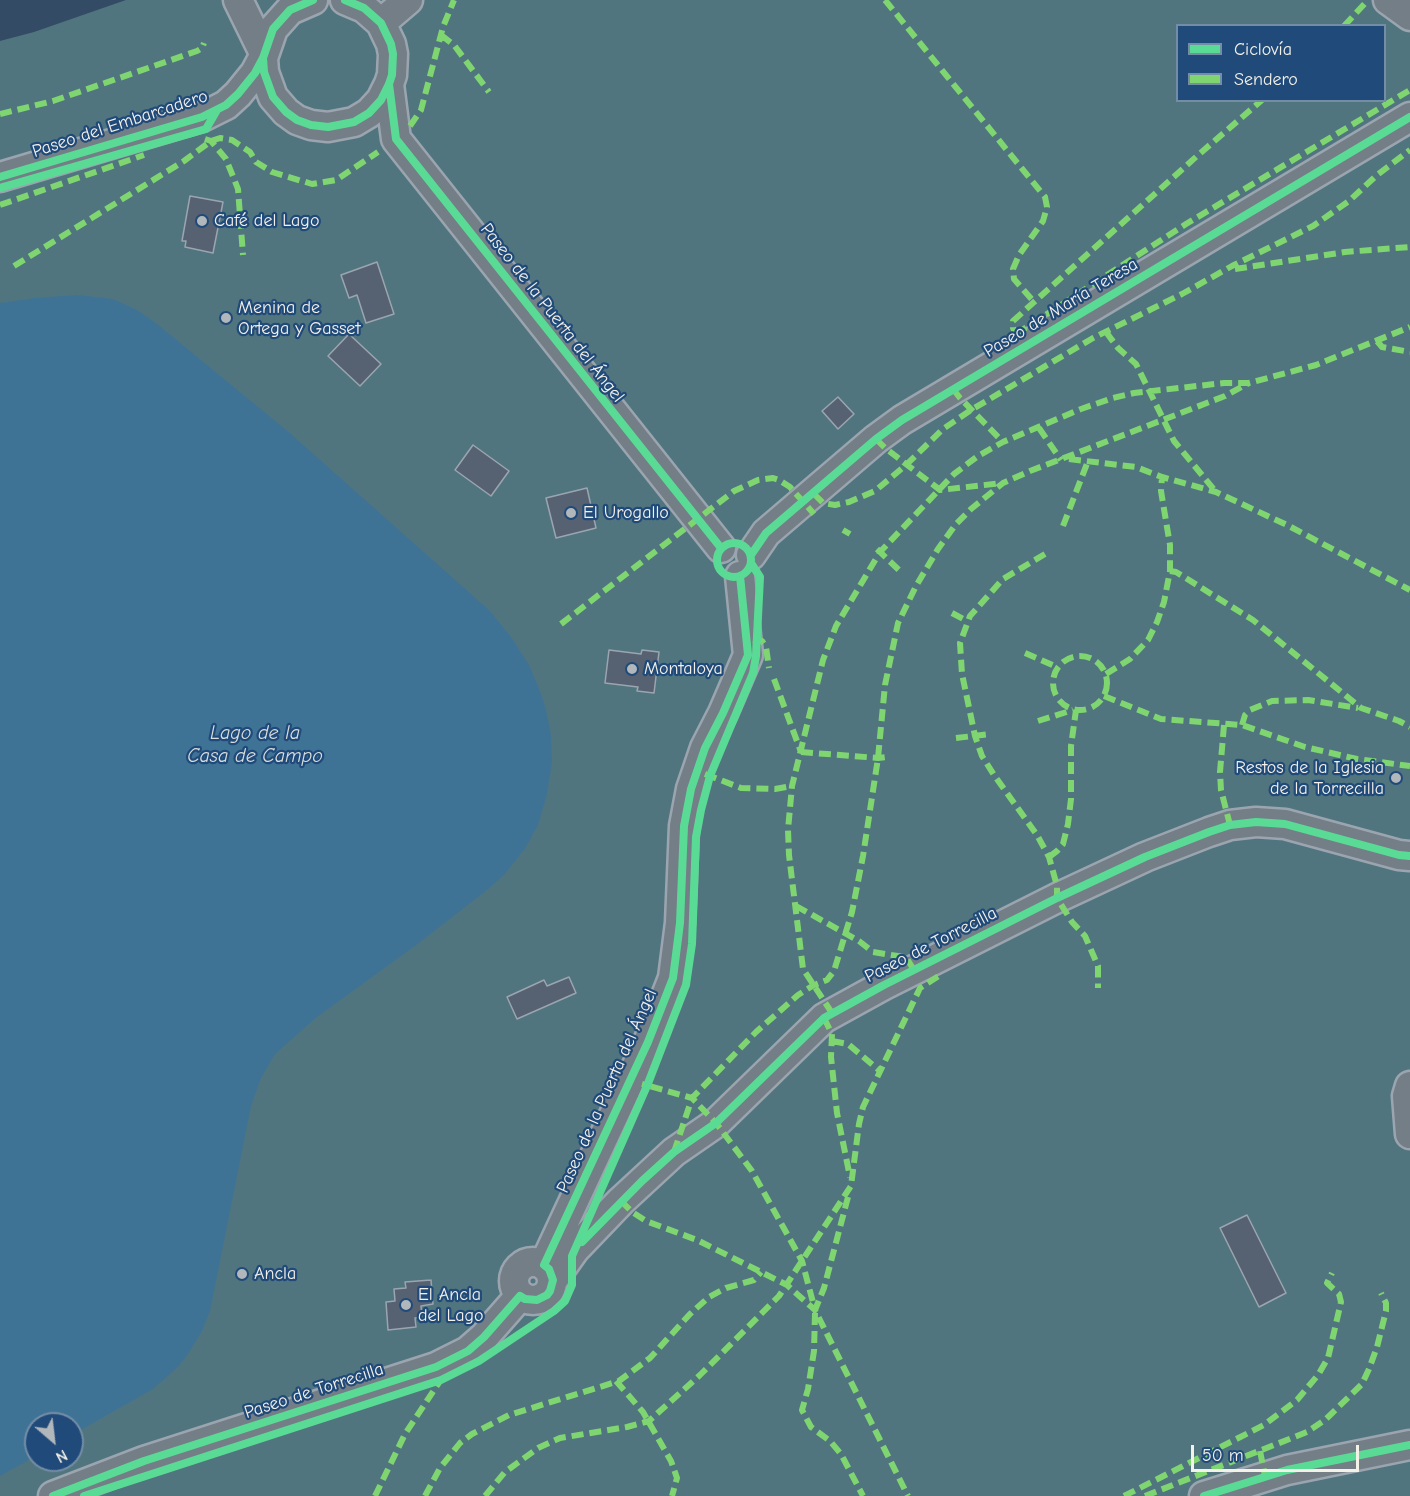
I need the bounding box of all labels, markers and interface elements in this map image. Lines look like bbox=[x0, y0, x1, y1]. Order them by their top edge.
legend bbox=[1176, 24, 1386, 102]
text: Ciclovía bbox=[1234, 39, 1292, 60]
text: Sendero bbox=[1234, 69, 1298, 90]
street label: Paseo del Embarcadero bbox=[30, 85, 210, 163]
place label: Café del Lago bbox=[214, 210, 319, 232]
marker: Café del Lago bbox=[195, 214, 209, 228]
street label: Paseo de la Puerta del Ángel bbox=[475, 219, 629, 407]
street label: Paseo de María Teresa bbox=[980, 254, 1142, 362]
place label: Menina de Ortega y Gasset bbox=[238, 297, 361, 340]
marker: Menina de Ortega y Gasset bbox=[219, 311, 233, 325]
place label: El Urogallo bbox=[583, 502, 669, 524]
marker: El Urogallo bbox=[564, 506, 578, 520]
place label: Montaloya bbox=[644, 658, 723, 680]
marker: Montaloya bbox=[625, 662, 639, 676]
water label: Lago de la Casa de Campo bbox=[187, 721, 323, 768]
place label: Restos de la Iglesia de la Torrecilla bbox=[1235, 757, 1384, 800]
marker: Restos de la Iglesia de la Torrecilla bbox=[1389, 771, 1403, 785]
street label: Paseo de Torrecilla bbox=[861, 902, 1001, 988]
street label: Paseo de la Puerta del Ángel bbox=[552, 986, 662, 1196]
place label: Ancla bbox=[254, 1263, 296, 1285]
marker: Ancla bbox=[235, 1267, 249, 1281]
place label: El Ancla del Lago bbox=[418, 1284, 484, 1326]
marker: El Ancla del Lago bbox=[399, 1298, 413, 1312]
street label: Paseo de Torrecilla bbox=[242, 1358, 386, 1424]
north arrow bbox=[24, 1412, 84, 1472]
scale bar bbox=[1194, 1433, 1362, 1471]
text: 50 m bbox=[1202, 1445, 1244, 1466]
text: N bbox=[53, 1446, 70, 1467]

